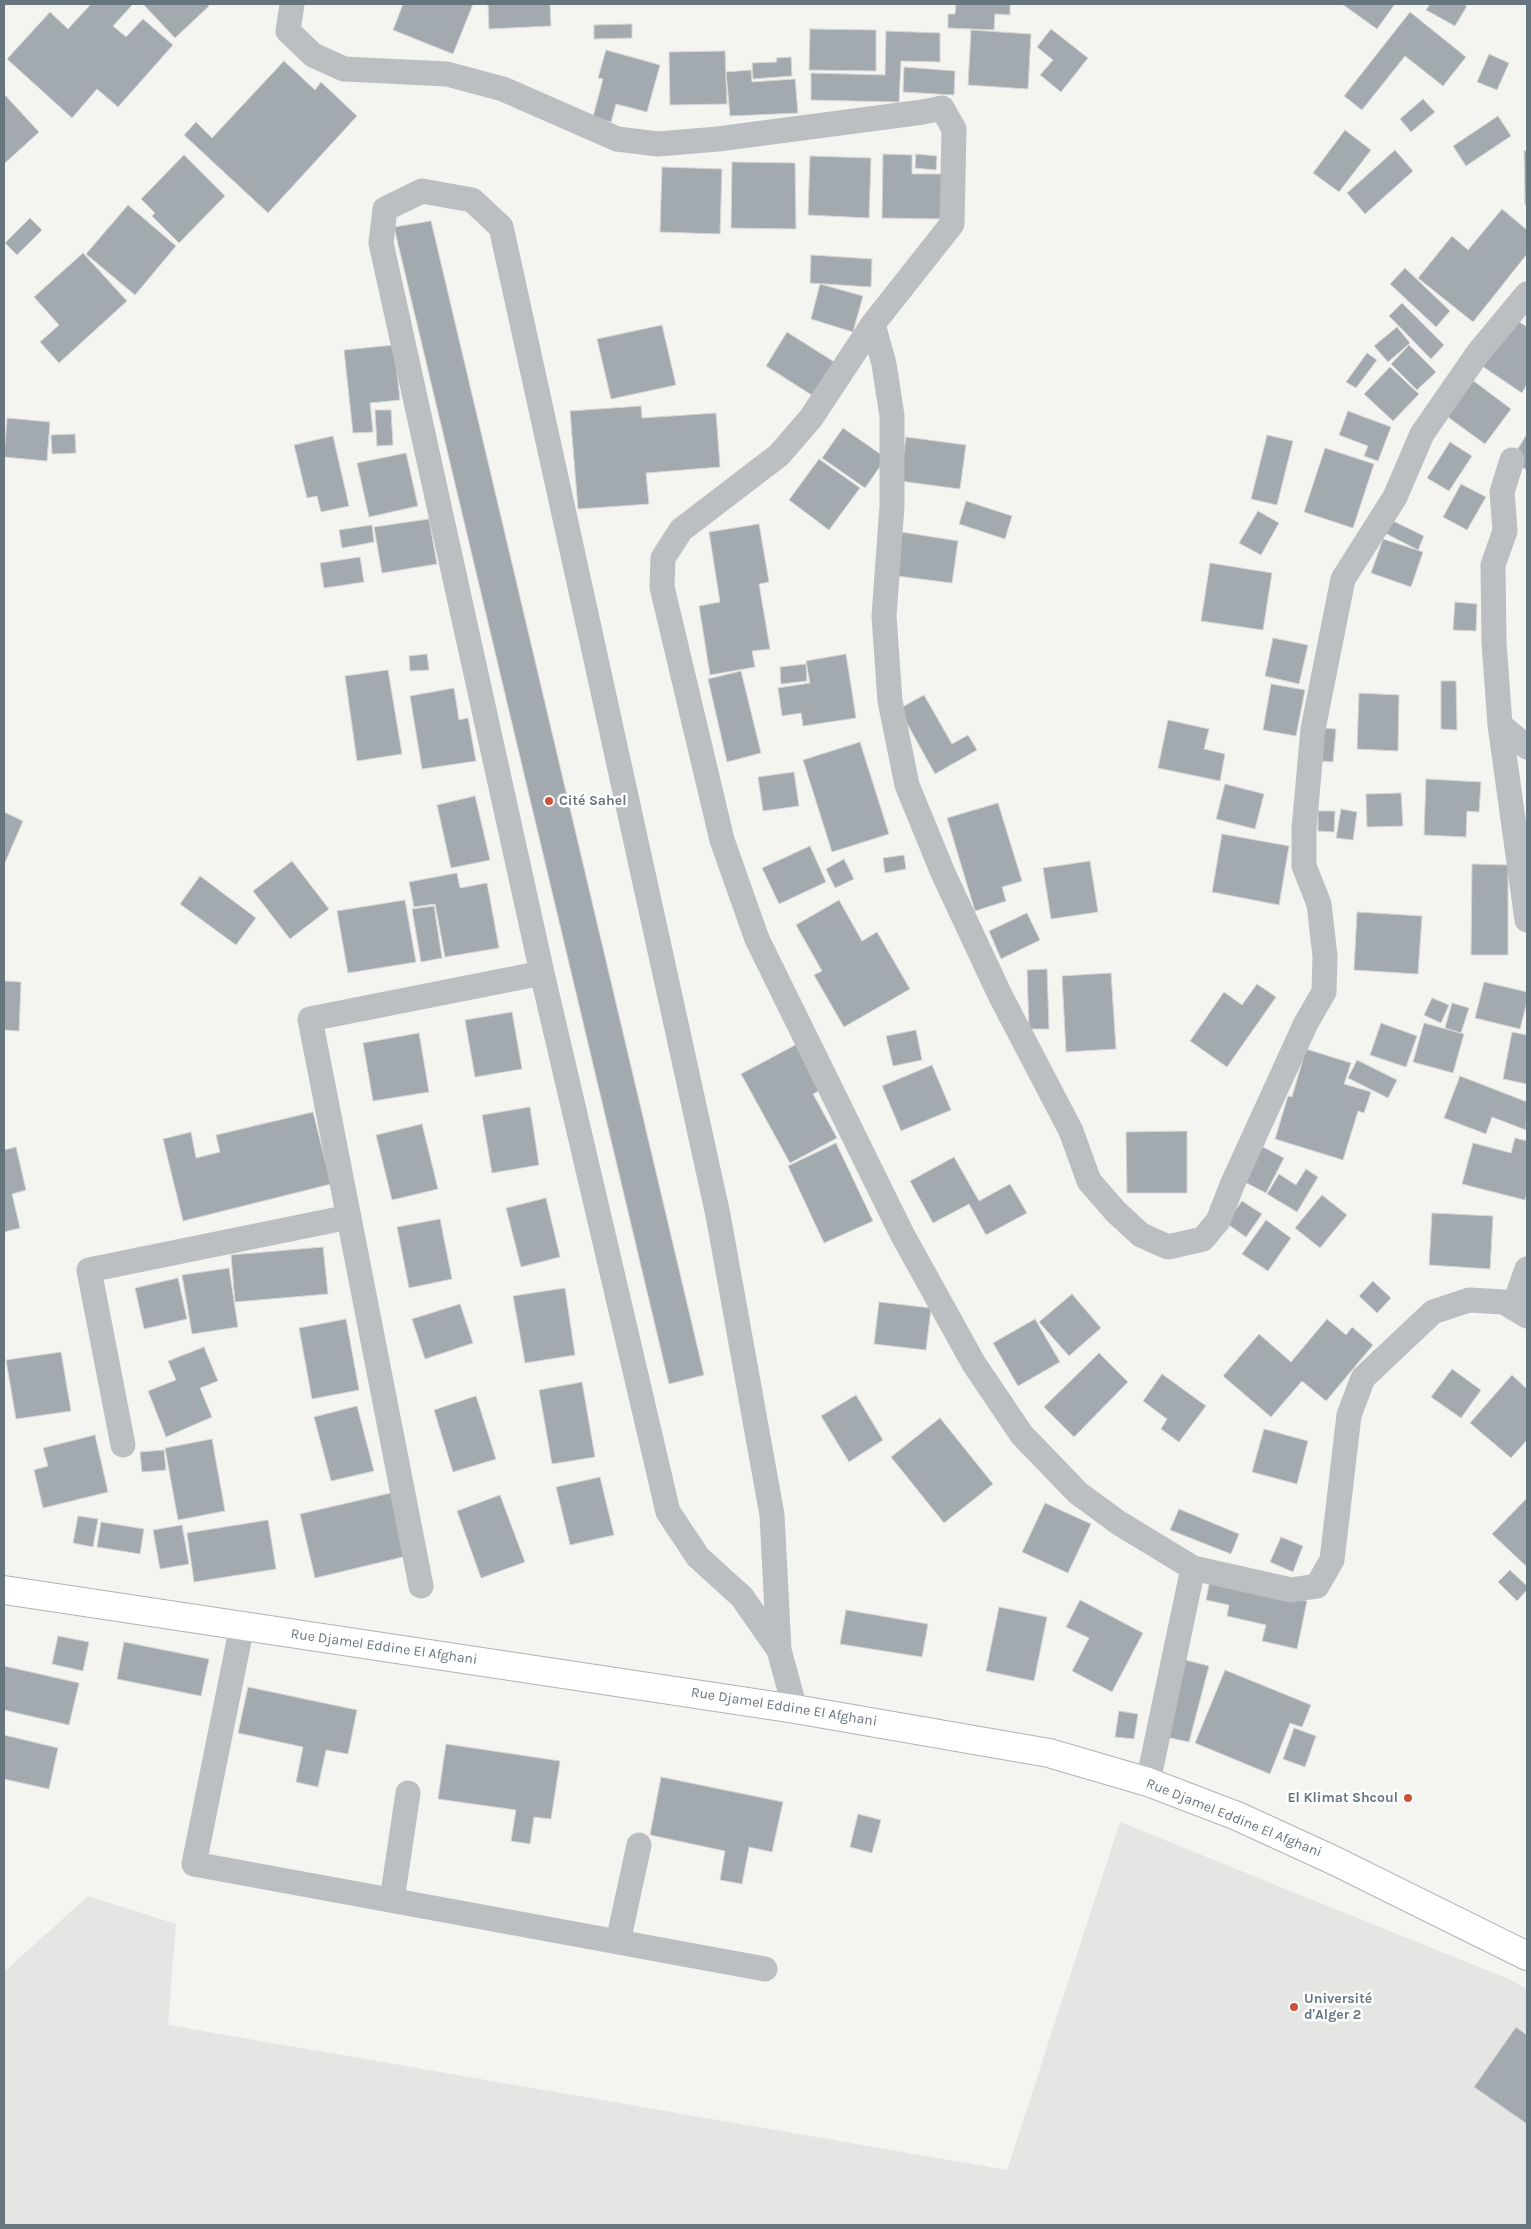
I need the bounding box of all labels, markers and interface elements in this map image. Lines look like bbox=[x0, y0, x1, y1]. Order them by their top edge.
place label: Cité Sahel bbox=[559, 793, 626, 809]
marker: Cité Sahel bbox=[543, 795, 555, 807]
street label: Rue Djamel Eddine El Afghani bbox=[290, 1626, 478, 1668]
street label: Rue Djamel Eddine El Afghani bbox=[690, 1684, 878, 1730]
street label: Rue Djamel Eddine El Afghani bbox=[1144, 1775, 1324, 1861]
place label: El Klimat Shcoul bbox=[1287, 1790, 1398, 1806]
marker: El Klimat Shcoul bbox=[1402, 1792, 1414, 1804]
place label: Université d'Alger 2 bbox=[1304, 1991, 1372, 2024]
marker: Université d'Alger 2 bbox=[1288, 2001, 1300, 2013]

